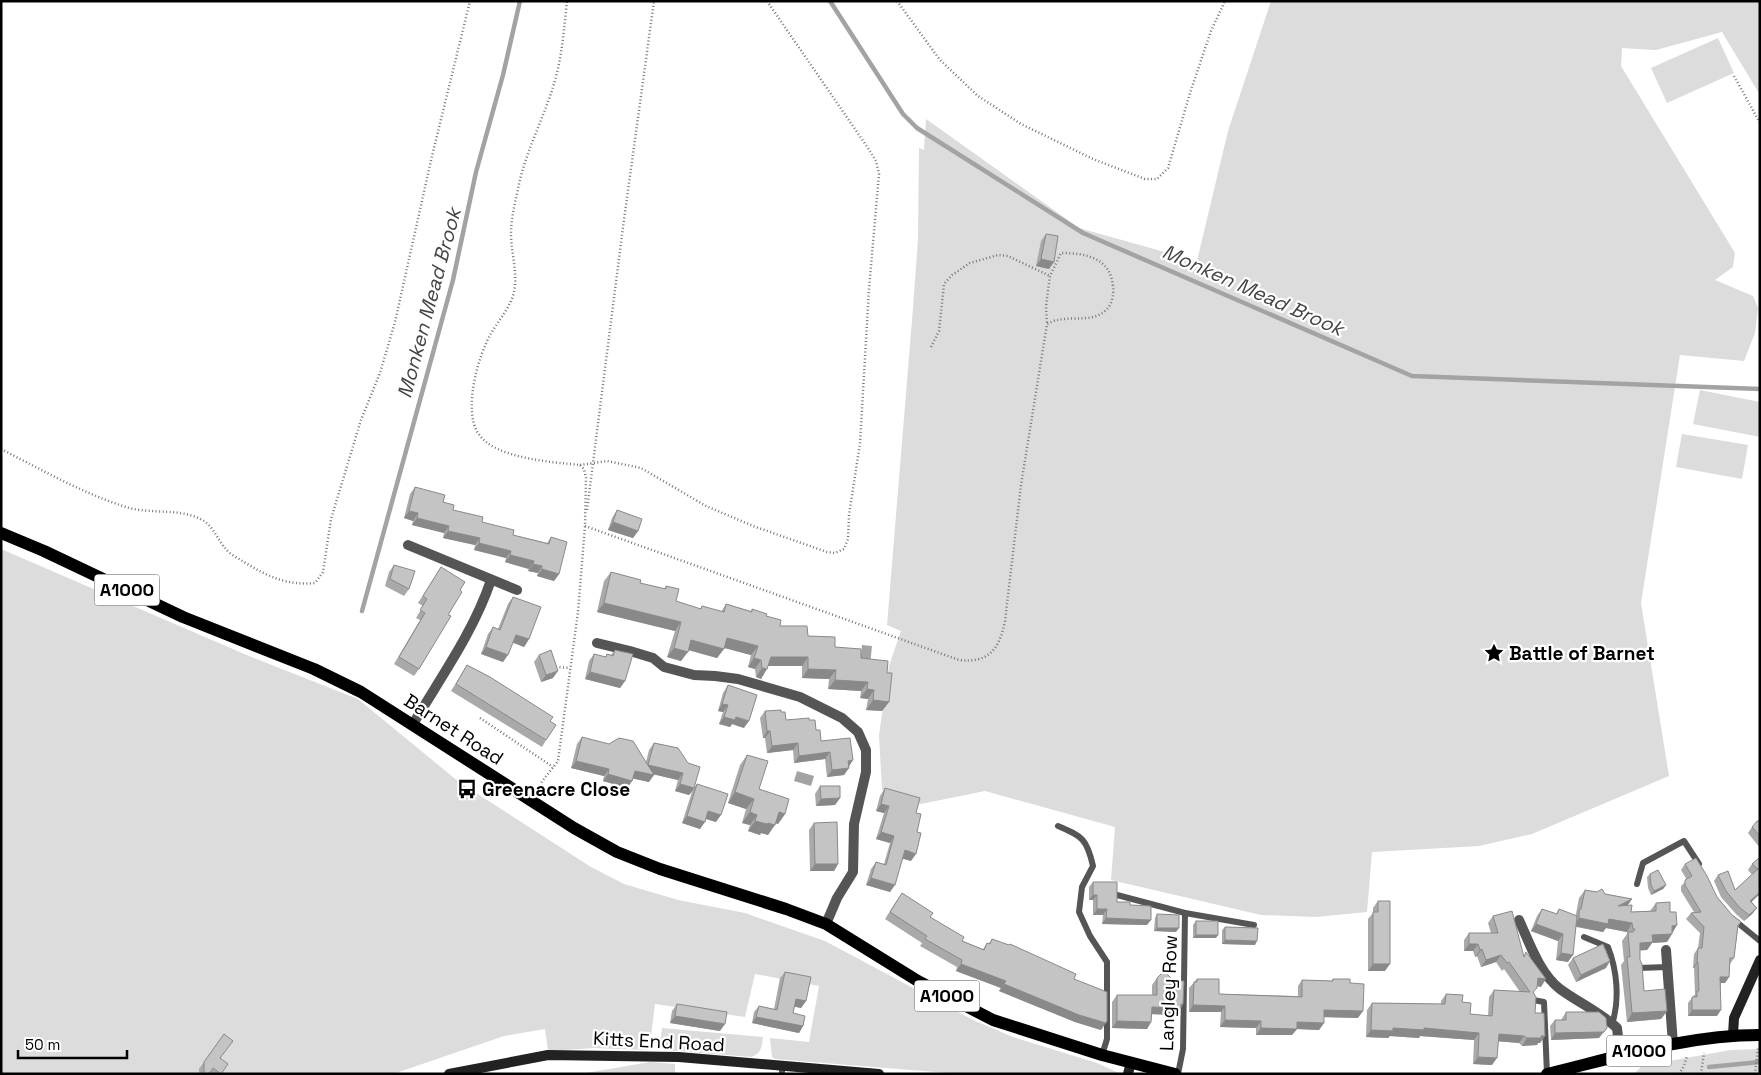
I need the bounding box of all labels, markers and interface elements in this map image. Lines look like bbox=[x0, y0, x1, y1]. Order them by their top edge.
water label: Monken Mead Brook bbox=[391, 203, 467, 401]
water label: Monken Mead Brook bbox=[1158, 238, 1350, 343]
road number: A1000 bbox=[94, 574, 160, 606]
place label: Battle of Barnet bbox=[1509, 641, 1655, 666]
place icon: Battle of Barnet bbox=[1483, 642, 1505, 664]
street label: Barnet Road bbox=[399, 688, 508, 771]
place label: Greenacre Close bbox=[482, 777, 630, 802]
bus stop icon: Greenacre Close bbox=[456, 778, 478, 800]
street label: Langley Row bbox=[1154, 934, 1183, 1052]
road number: A1000 bbox=[914, 980, 980, 1011]
street label: Kitts End Road bbox=[592, 1026, 726, 1057]
scale bar bbox=[18, 1028, 126, 1060]
text: 50 m bbox=[25, 1035, 60, 1054]
road number: A1000 bbox=[1606, 1036, 1672, 1066]

